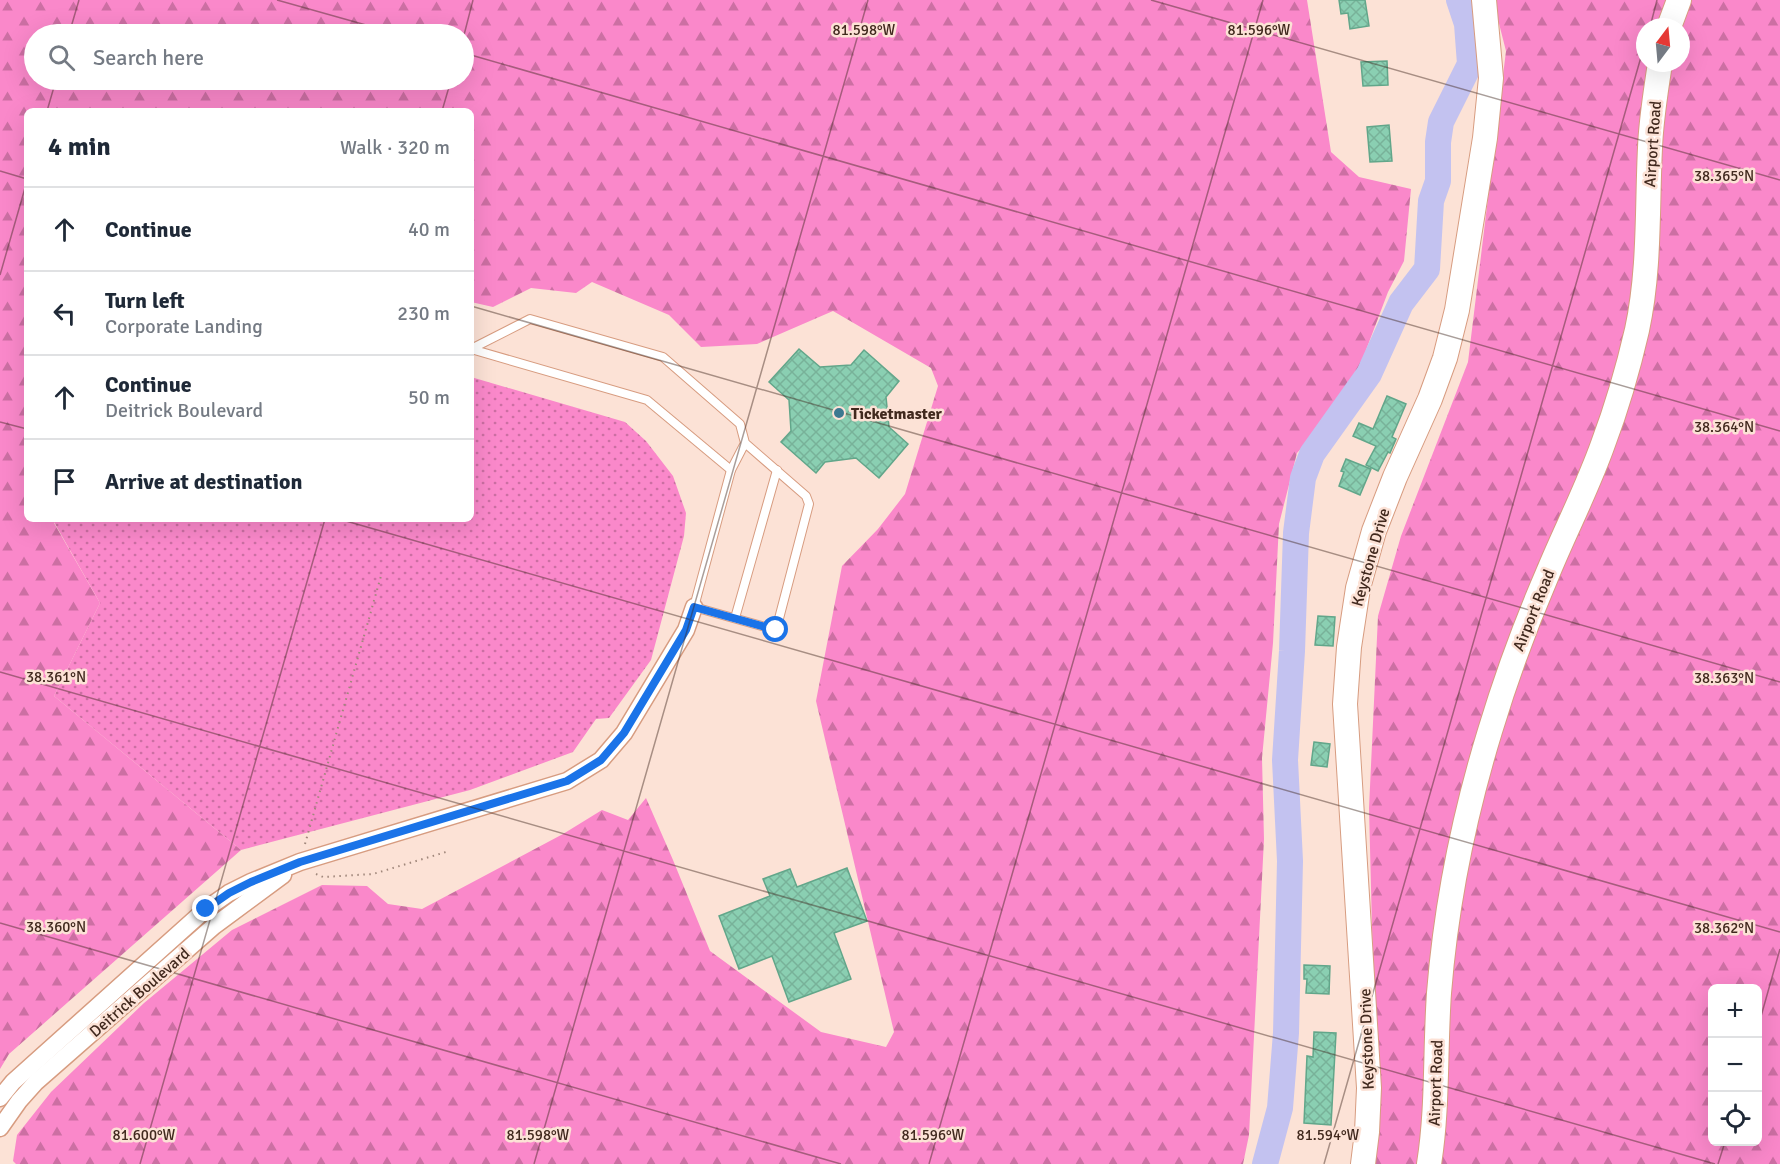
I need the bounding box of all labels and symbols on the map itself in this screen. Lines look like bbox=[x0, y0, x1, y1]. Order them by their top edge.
north arrow bbox=[1636, 18, 1690, 72]
text: 81.598°W bbox=[833, 21, 896, 39]
text: 81.596°W bbox=[1228, 21, 1291, 39]
street label: Airport Road bbox=[1640, 100, 1666, 188]
text: 38.365°N bbox=[1694, 167, 1754, 185]
place label: Ticketmaster bbox=[851, 404, 943, 424]
marker: Ticketmaster bbox=[832, 406, 846, 420]
text: 38.364°N bbox=[1694, 418, 1754, 436]
street label: Keystone Drive bbox=[1347, 506, 1395, 609]
street label: Airport Road bbox=[1508, 567, 1559, 654]
route start bbox=[762, 616, 788, 642]
text: 38.361°N bbox=[26, 668, 86, 686]
text: 38.363°N bbox=[1694, 669, 1754, 687]
route end bbox=[192, 895, 218, 921]
text: 38.360°N bbox=[26, 918, 86, 936]
text: 38.362°N bbox=[1694, 919, 1754, 937]
street label: Deitrick Boulevard bbox=[85, 944, 194, 1042]
street label: Keystone Drive bbox=[1355, 988, 1379, 1090]
street label: Airport Road bbox=[1424, 1040, 1448, 1127]
text: 81.600°W bbox=[113, 1126, 176, 1144]
text: 81.598°W bbox=[507, 1126, 570, 1144]
text: 81.596°W bbox=[902, 1126, 965, 1144]
text: 81.594°W bbox=[1297, 1126, 1360, 1144]

